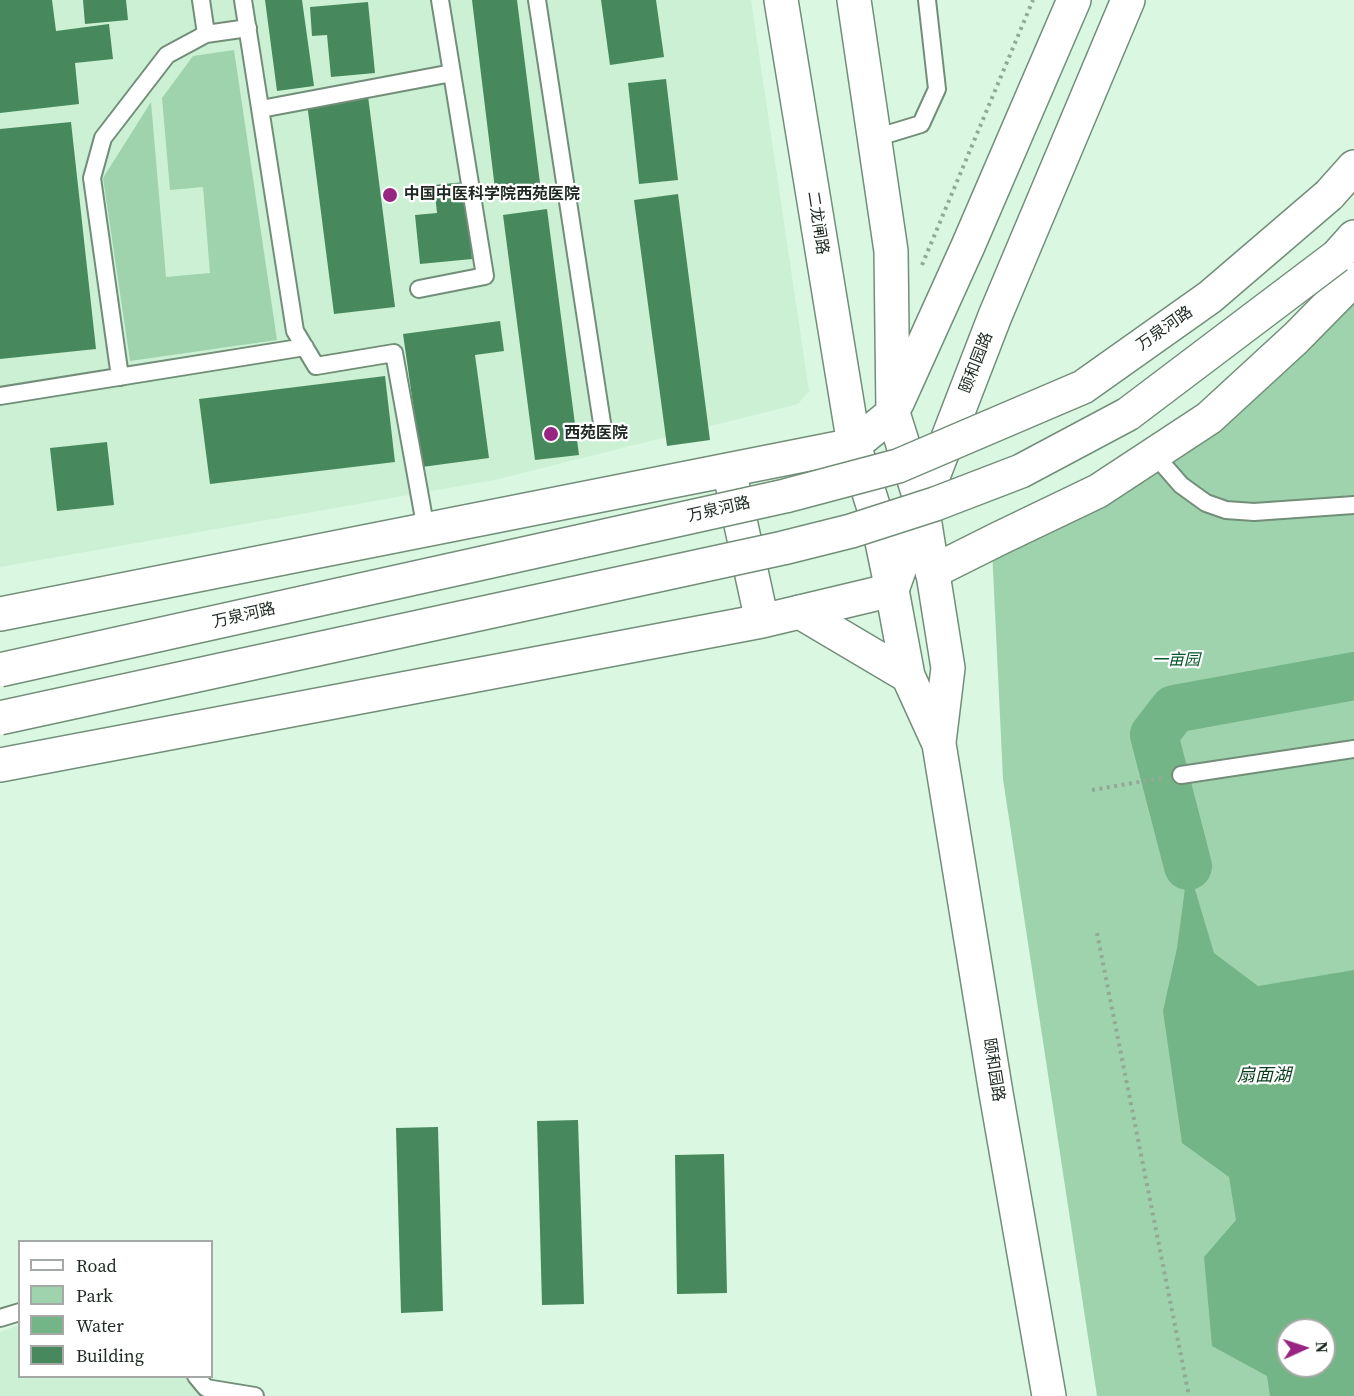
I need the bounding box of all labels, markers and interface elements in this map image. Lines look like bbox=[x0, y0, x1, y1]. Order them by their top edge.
place label: 中国中医科学院西苑医院 bbox=[404, 185, 580, 205]
marker: 中国中医科学院西苑医院 bbox=[381, 186, 399, 204]
street label: 二龙闸路 bbox=[803, 190, 831, 256]
street label: 万泉河路 bbox=[1133, 303, 1197, 355]
street label: 颐和园路 bbox=[957, 330, 997, 396]
place label: 西苑医院 bbox=[564, 424, 628, 444]
marker: 西苑医院 bbox=[542, 425, 560, 443]
street label: 万泉河路 bbox=[686, 493, 752, 527]
street label: 万泉河路 bbox=[211, 599, 277, 633]
park label: 一亩园 bbox=[1152, 651, 1200, 671]
street label: 颐和园路 bbox=[979, 1037, 1007, 1103]
water label: 扇面湖 bbox=[1237, 1065, 1291, 1087]
legend bbox=[18, 1240, 213, 1378]
text: Road bbox=[76, 1253, 117, 1278]
text: Park bbox=[76, 1283, 113, 1308]
text: Water bbox=[76, 1313, 124, 1338]
north arrow bbox=[1276, 1318, 1336, 1378]
text: N bbox=[1311, 1341, 1333, 1354]
text: Building bbox=[76, 1343, 144, 1368]

